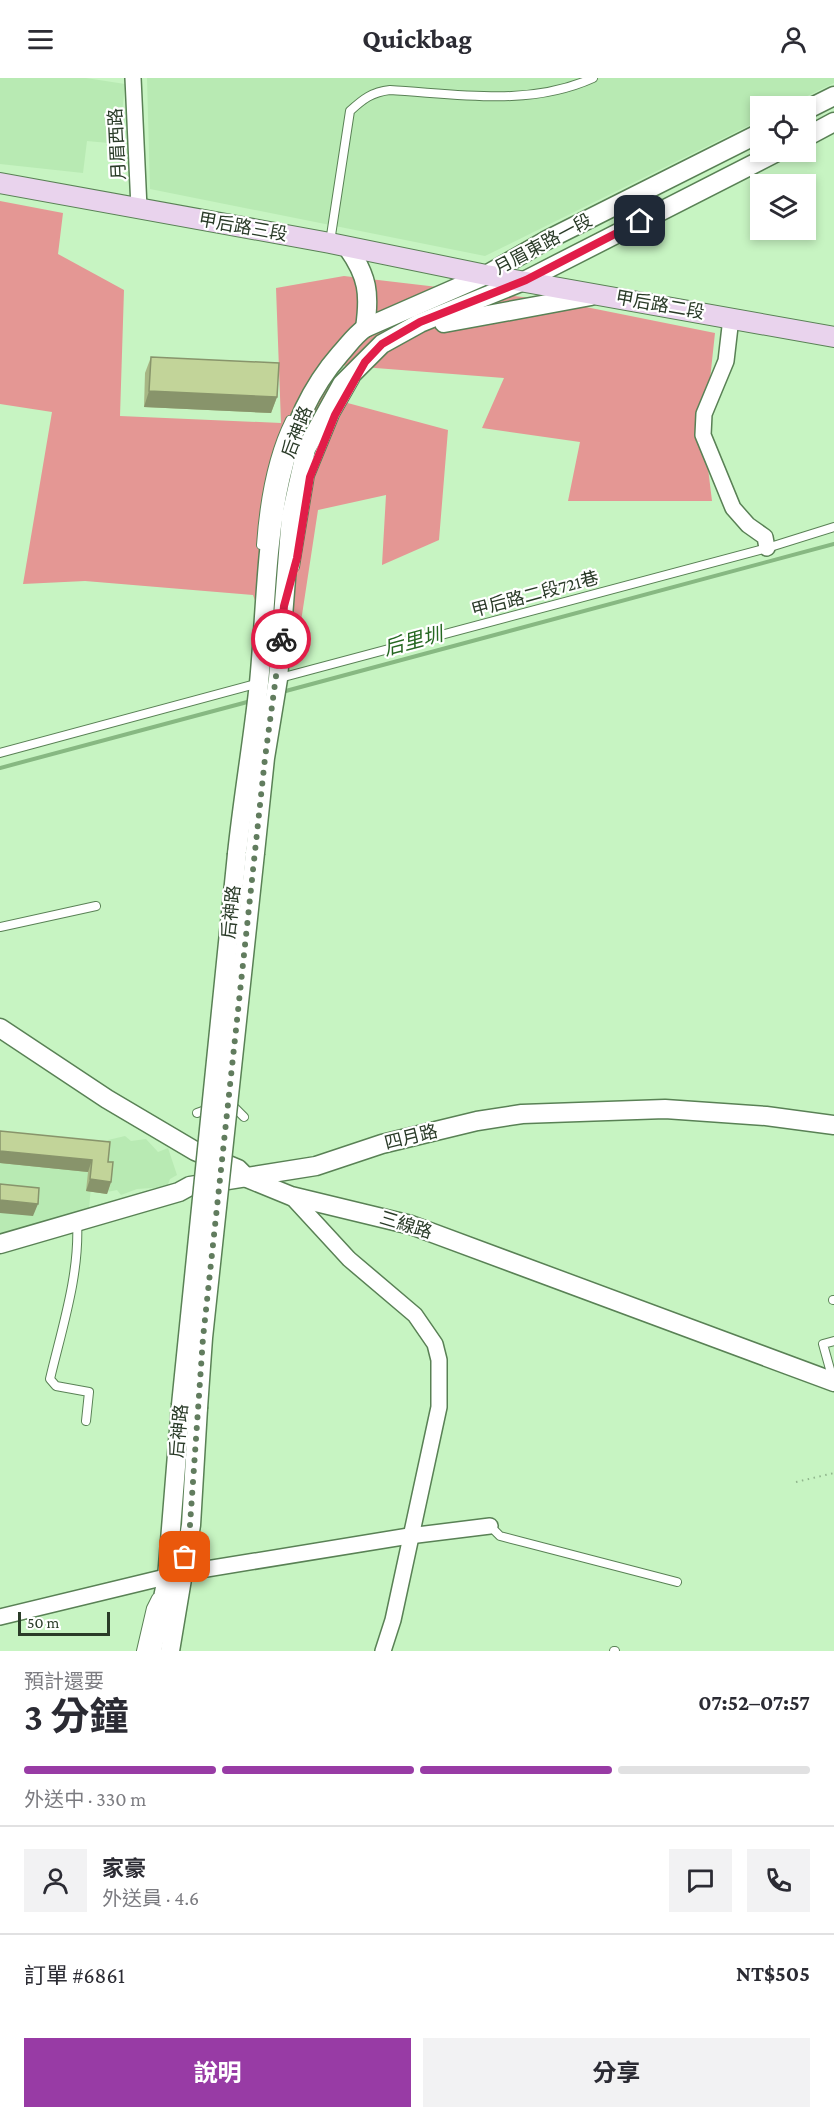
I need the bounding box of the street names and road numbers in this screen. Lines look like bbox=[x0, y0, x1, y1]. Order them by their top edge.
street label: 月眉西路 bbox=[105, 108, 129, 180]
street label: 甲后路三段 bbox=[197, 209, 289, 245]
street label: 月眉東路一段 bbox=[491, 210, 595, 278]
street label: 甲后路二段 bbox=[614, 287, 706, 323]
street label: 后神路 bbox=[278, 403, 316, 461]
street label: 甲后路二段721巷 bbox=[469, 567, 601, 621]
street label: 后神路 bbox=[218, 884, 244, 940]
street label: 四月路 bbox=[382, 1121, 440, 1153]
street label: 三線路 bbox=[377, 1208, 435, 1242]
street label: 后神路 bbox=[167, 1403, 191, 1459]

